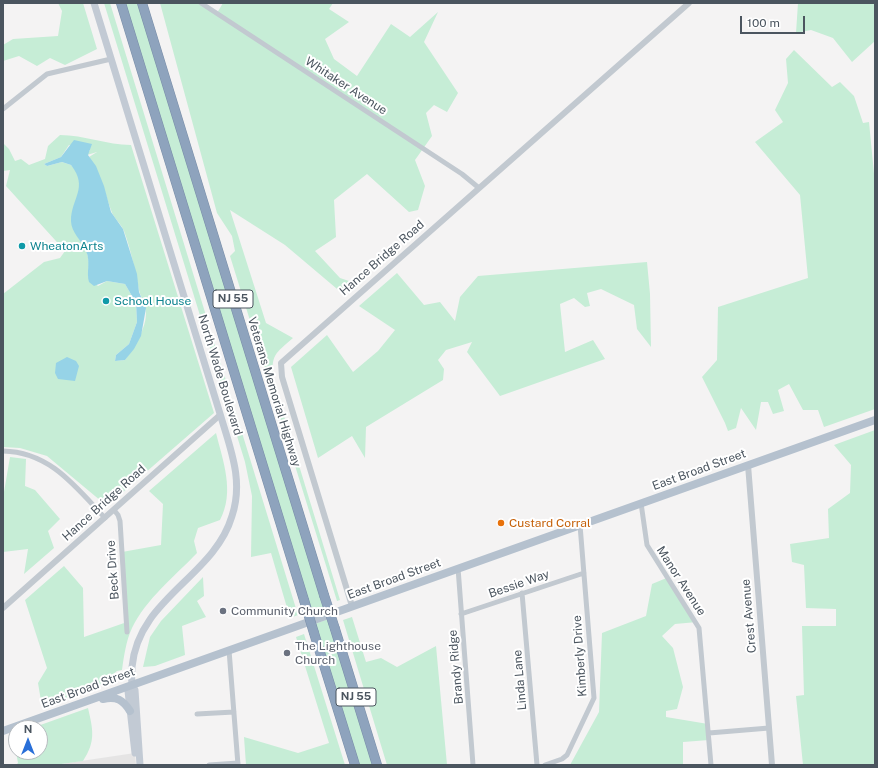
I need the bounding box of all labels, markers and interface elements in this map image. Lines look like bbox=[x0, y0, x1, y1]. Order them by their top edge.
scale bar bbox=[742, 8, 807, 34]
text: 100 m bbox=[747, 16, 780, 30]
street label: Whitaker Avenue bbox=[302, 54, 390, 118]
street label: Hance Bridge Road bbox=[337, 217, 427, 299]
place label: WheatonArts bbox=[30, 239, 103, 253]
marker: WheatonArts bbox=[17, 241, 27, 251]
road number: NJ 55 bbox=[213, 290, 253, 308]
place label: School House bbox=[114, 294, 191, 308]
marker: School House bbox=[101, 296, 111, 306]
street label: North Wade Boulevard bbox=[195, 313, 245, 437]
street label: Veterans Memorial Highway bbox=[244, 315, 304, 469]
street label: East Broad Street bbox=[650, 446, 748, 494]
street label: Hance Bridge Road bbox=[59, 462, 149, 544]
place label: Custard Corral bbox=[509, 516, 591, 530]
marker: Custard Corral bbox=[496, 518, 506, 528]
street label: Beck Drive bbox=[104, 540, 122, 600]
street label: Manor Avenue bbox=[653, 544, 709, 618]
street label: East Broad Street bbox=[345, 555, 443, 603]
street label: Bessie Way bbox=[487, 567, 551, 601]
street label: Crest Avenue bbox=[739, 578, 759, 654]
place label: Community Church bbox=[231, 604, 338, 618]
marker: Community Church bbox=[218, 606, 228, 616]
street label: Kimberly Drive bbox=[570, 615, 590, 697]
street label: Brandy Ridge bbox=[446, 629, 466, 705]
place label: The Lighthouse Church bbox=[295, 639, 381, 667]
marker: The Lighthouse Church bbox=[282, 648, 292, 658]
street label: Linda Lane bbox=[510, 649, 530, 711]
street label: East Broad Street bbox=[39, 664, 137, 712]
road number: NJ 55 bbox=[336, 688, 376, 706]
north arrow bbox=[8, 720, 48, 760]
text: N bbox=[24, 723, 32, 735]

